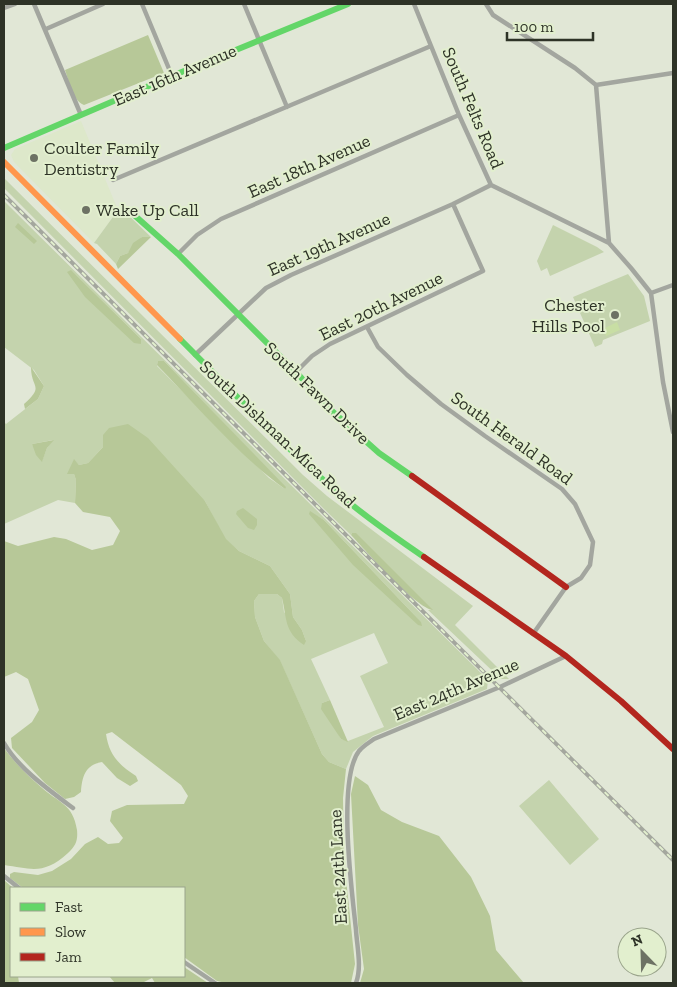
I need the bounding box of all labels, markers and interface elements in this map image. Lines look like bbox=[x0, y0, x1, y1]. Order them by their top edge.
scale bar bbox=[507, 10, 593, 42]
text: 100 m bbox=[514, 18, 553, 36]
street label: East 16th Avenue bbox=[110, 39, 240, 111]
street label: South Felts Road bbox=[438, 44, 509, 172]
street label: East 18th Avenue bbox=[244, 129, 374, 203]
place label: Coulter Family Dentistry bbox=[44, 137, 160, 180]
marker: Coulter Family Dentistry bbox=[28, 152, 40, 164]
place label: Wake Up Call bbox=[96, 199, 199, 221]
marker: Wake Up Call bbox=[80, 204, 92, 216]
street label: East 19th Avenue bbox=[264, 207, 394, 281]
street label: East 20th Avenue bbox=[316, 267, 446, 345]
place label: Chester Hills Pool bbox=[532, 294, 605, 337]
marker: Chester Hills Pool bbox=[609, 309, 621, 321]
street label: South Fawn Drive bbox=[260, 337, 374, 449]
street label: South Dishman-Mica Road bbox=[195, 356, 361, 512]
street label: South Herald Road bbox=[447, 387, 577, 490]
street label: East 24th Avenue bbox=[390, 653, 522, 725]
street label: East 24th Lane bbox=[324, 809, 352, 925]
legend bbox=[10, 887, 185, 977]
text: Fast bbox=[55, 898, 83, 916]
text: Slow bbox=[55, 923, 87, 941]
north arrow bbox=[617, 927, 667, 977]
text: N bbox=[629, 930, 646, 950]
text: Jam bbox=[55, 948, 82, 966]

